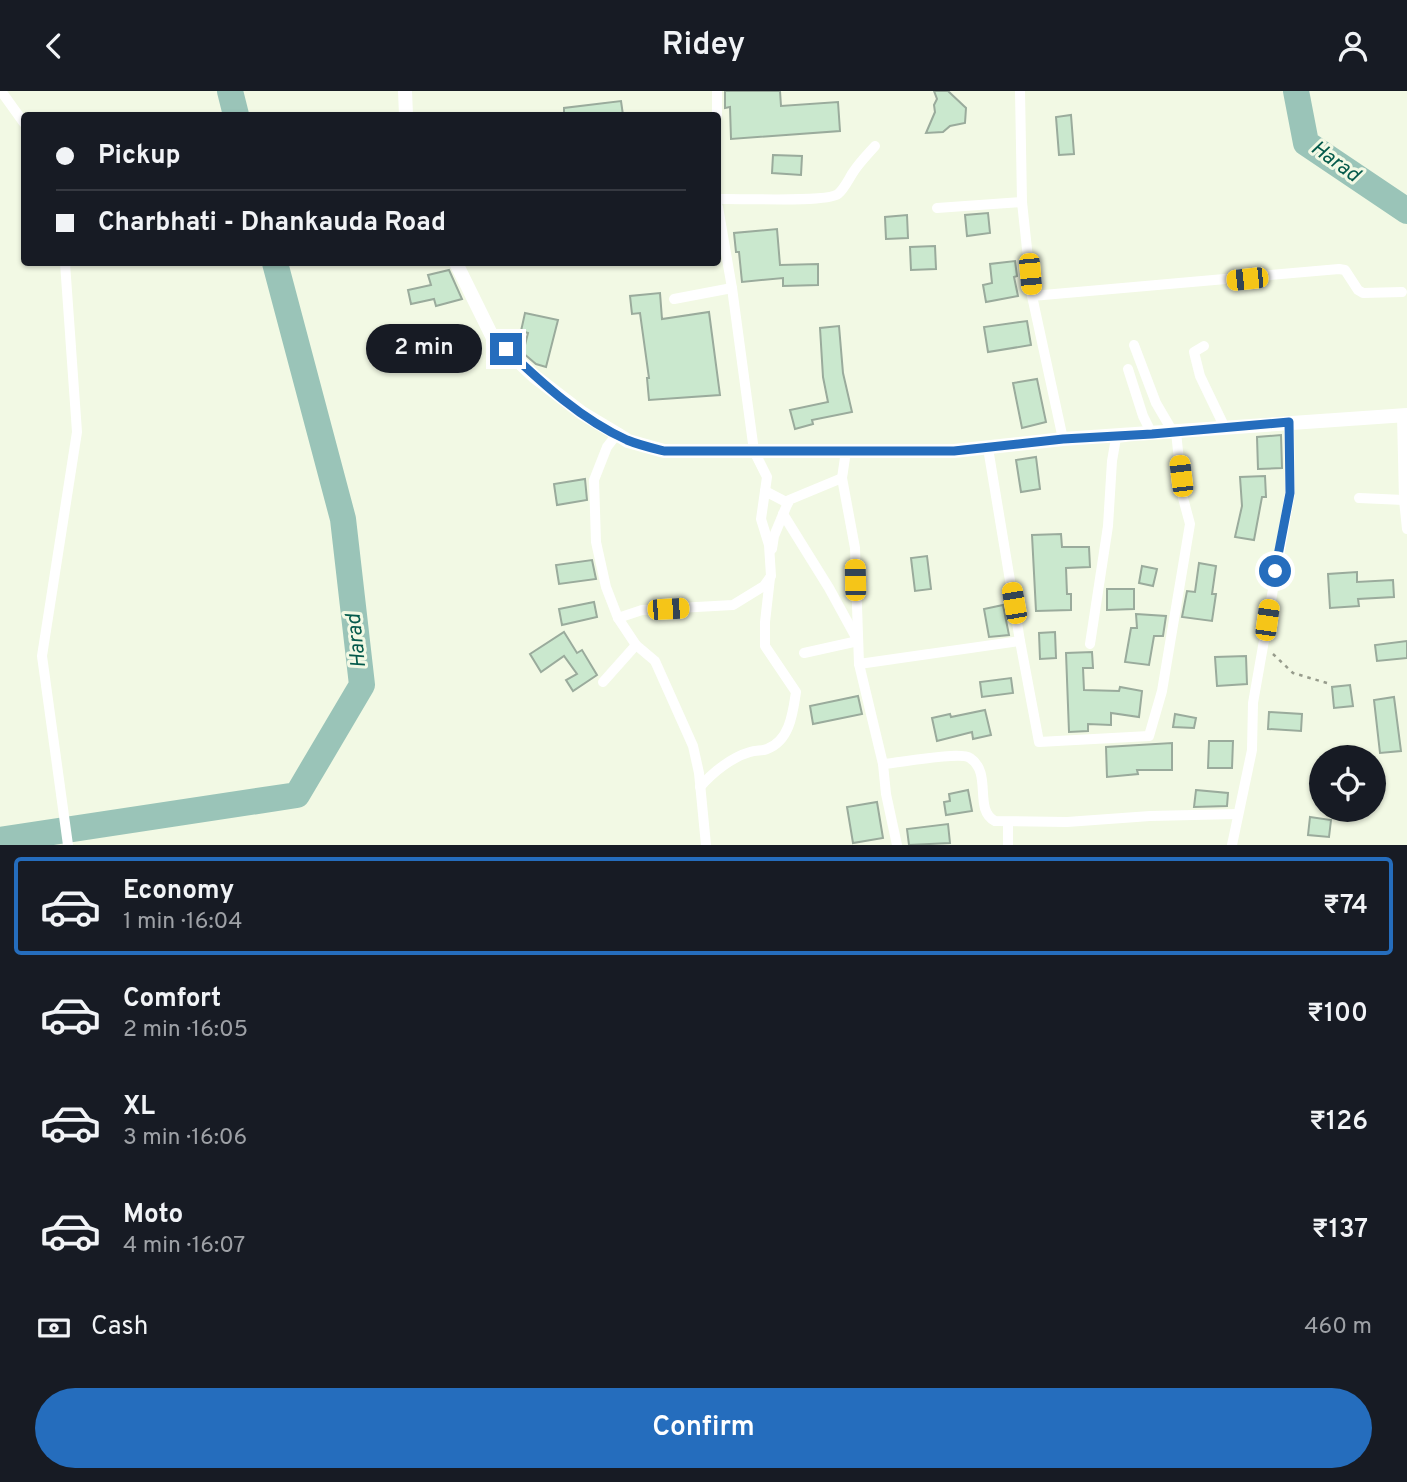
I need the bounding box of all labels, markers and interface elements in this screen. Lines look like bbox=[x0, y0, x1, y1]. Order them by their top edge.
text: Ridey bbox=[662, 26, 745, 66]
icon: back bbox=[35, 27, 73, 65]
icon: person bbox=[1334, 27, 1372, 65]
water label: Harad bbox=[1305, 135, 1366, 190]
text: Pickup bbox=[98, 140, 181, 173]
text: Charbhati - Dhankauda Road bbox=[98, 207, 446, 240]
car bbox=[1018, 252, 1043, 296]
car bbox=[1226, 266, 1269, 292]
callout: 2 min bbox=[366, 324, 482, 373]
route end bbox=[490, 333, 522, 365]
text: 2 min bbox=[394, 334, 454, 363]
car bbox=[1169, 454, 1194, 498]
route start bbox=[1259, 555, 1291, 587]
car bbox=[845, 559, 866, 601]
car bbox=[1001, 580, 1028, 626]
car bbox=[647, 597, 690, 621]
car bbox=[1254, 598, 1281, 642]
water label: Harad bbox=[341, 611, 373, 669]
map controls bbox=[1309, 745, 1386, 822]
button: locate bbox=[1309, 745, 1386, 822]
icon: car bbox=[39, 875, 102, 938]
text: Economy bbox=[123, 875, 234, 908]
text: ₹74 bbox=[1323, 890, 1368, 923]
text: 1 min · 16:04 bbox=[123, 908, 243, 937]
icon: car bbox=[39, 983, 102, 1046]
text: Comfort bbox=[123, 983, 221, 1016]
text: ₹100 bbox=[1307, 998, 1368, 1031]
text: 2 min · 16:05 bbox=[123, 1016, 248, 1045]
icon: car bbox=[39, 1091, 102, 1154]
text: XL bbox=[123, 1091, 155, 1124]
text: ₹126 bbox=[1309, 1106, 1368, 1139]
text: 3 min · 16:06 bbox=[123, 1124, 247, 1153]
icon: car bbox=[39, 1199, 102, 1262]
text: Moto bbox=[123, 1199, 183, 1232]
text: ₹137 bbox=[1312, 1214, 1368, 1247]
text: 4 min · 16:07 bbox=[123, 1232, 245, 1261]
icon: cash bbox=[35, 1309, 73, 1347]
text: Cash bbox=[91, 1311, 148, 1344]
text: 460 m bbox=[1304, 1313, 1372, 1342]
button: Confirm bbox=[35, 1388, 1372, 1468]

